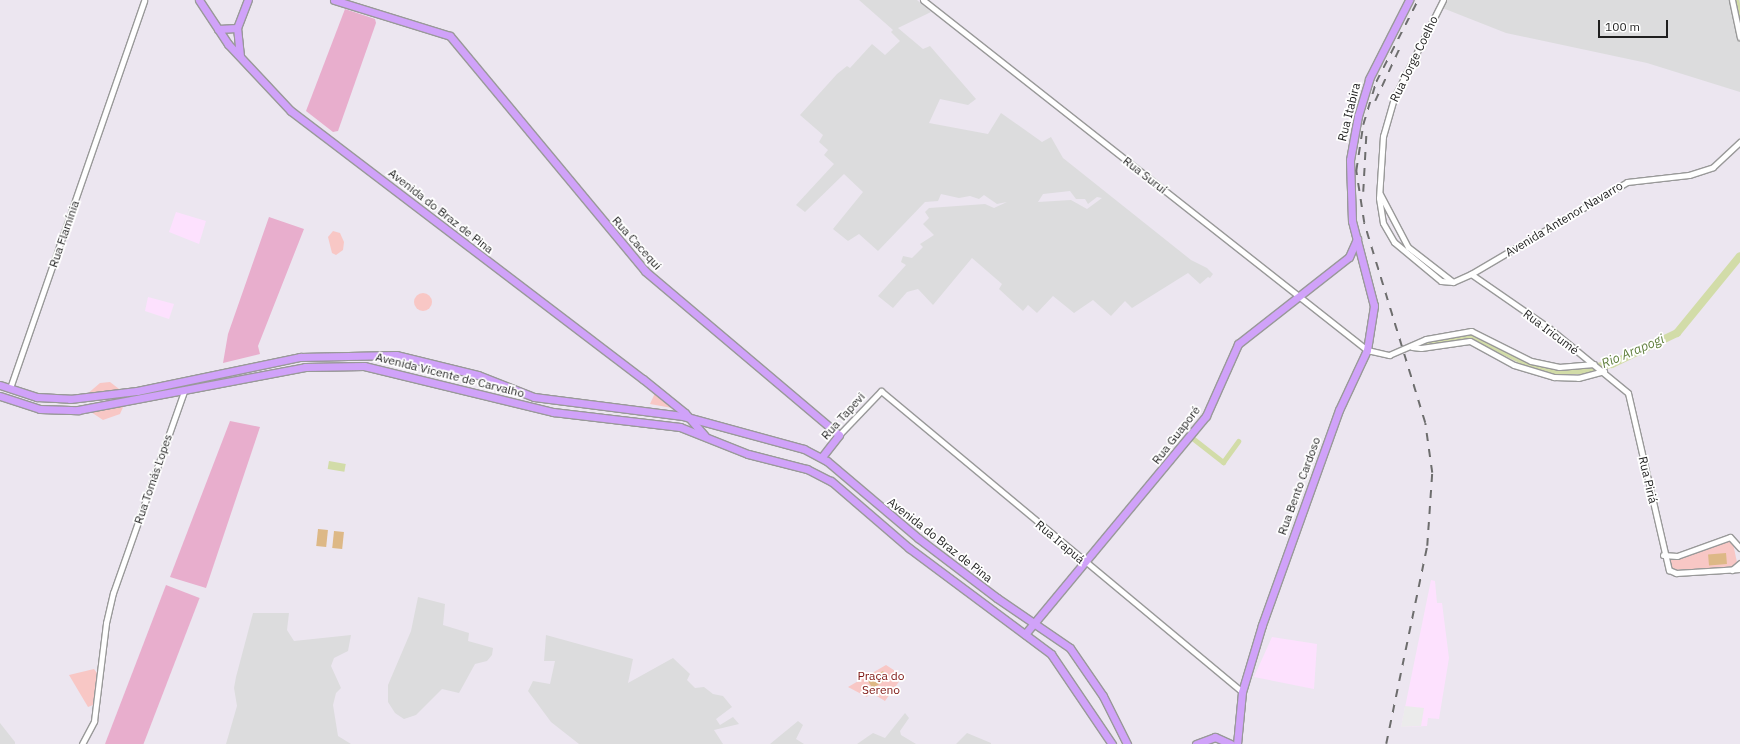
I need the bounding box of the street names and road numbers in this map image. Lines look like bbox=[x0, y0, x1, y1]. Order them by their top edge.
street label: Rua Jorge Coelho bbox=[1387, 14, 1441, 104]
street label: Rua Itabira bbox=[1335, 81, 1363, 143]
street label: Rua Suruí bbox=[1120, 153, 1170, 197]
street label: Avenida do Braz de Pina bbox=[386, 166, 496, 256]
street label: Avenida Antenor Navarro bbox=[1503, 178, 1625, 260]
street label: Rua Flamínia bbox=[46, 199, 82, 269]
street label: Rua Cacequi bbox=[609, 213, 665, 273]
street label: Rua Iricumé bbox=[1520, 306, 1582, 358]
street label: Avenida Vicente de Carvalho bbox=[374, 350, 526, 400]
street label: Rua Tapevi bbox=[818, 389, 868, 443]
street label: Rua Guaporé bbox=[1149, 403, 1203, 467]
street label: Rua Tomás Lopes bbox=[131, 432, 175, 526]
street label: Rua Bento Cardoso bbox=[1275, 435, 1323, 537]
street label: Rua Piriá bbox=[1636, 455, 1660, 505]
street label: Avenida do Braz de Pina bbox=[885, 495, 995, 585]
street label: Rua Irapuá bbox=[1033, 517, 1087, 567]

